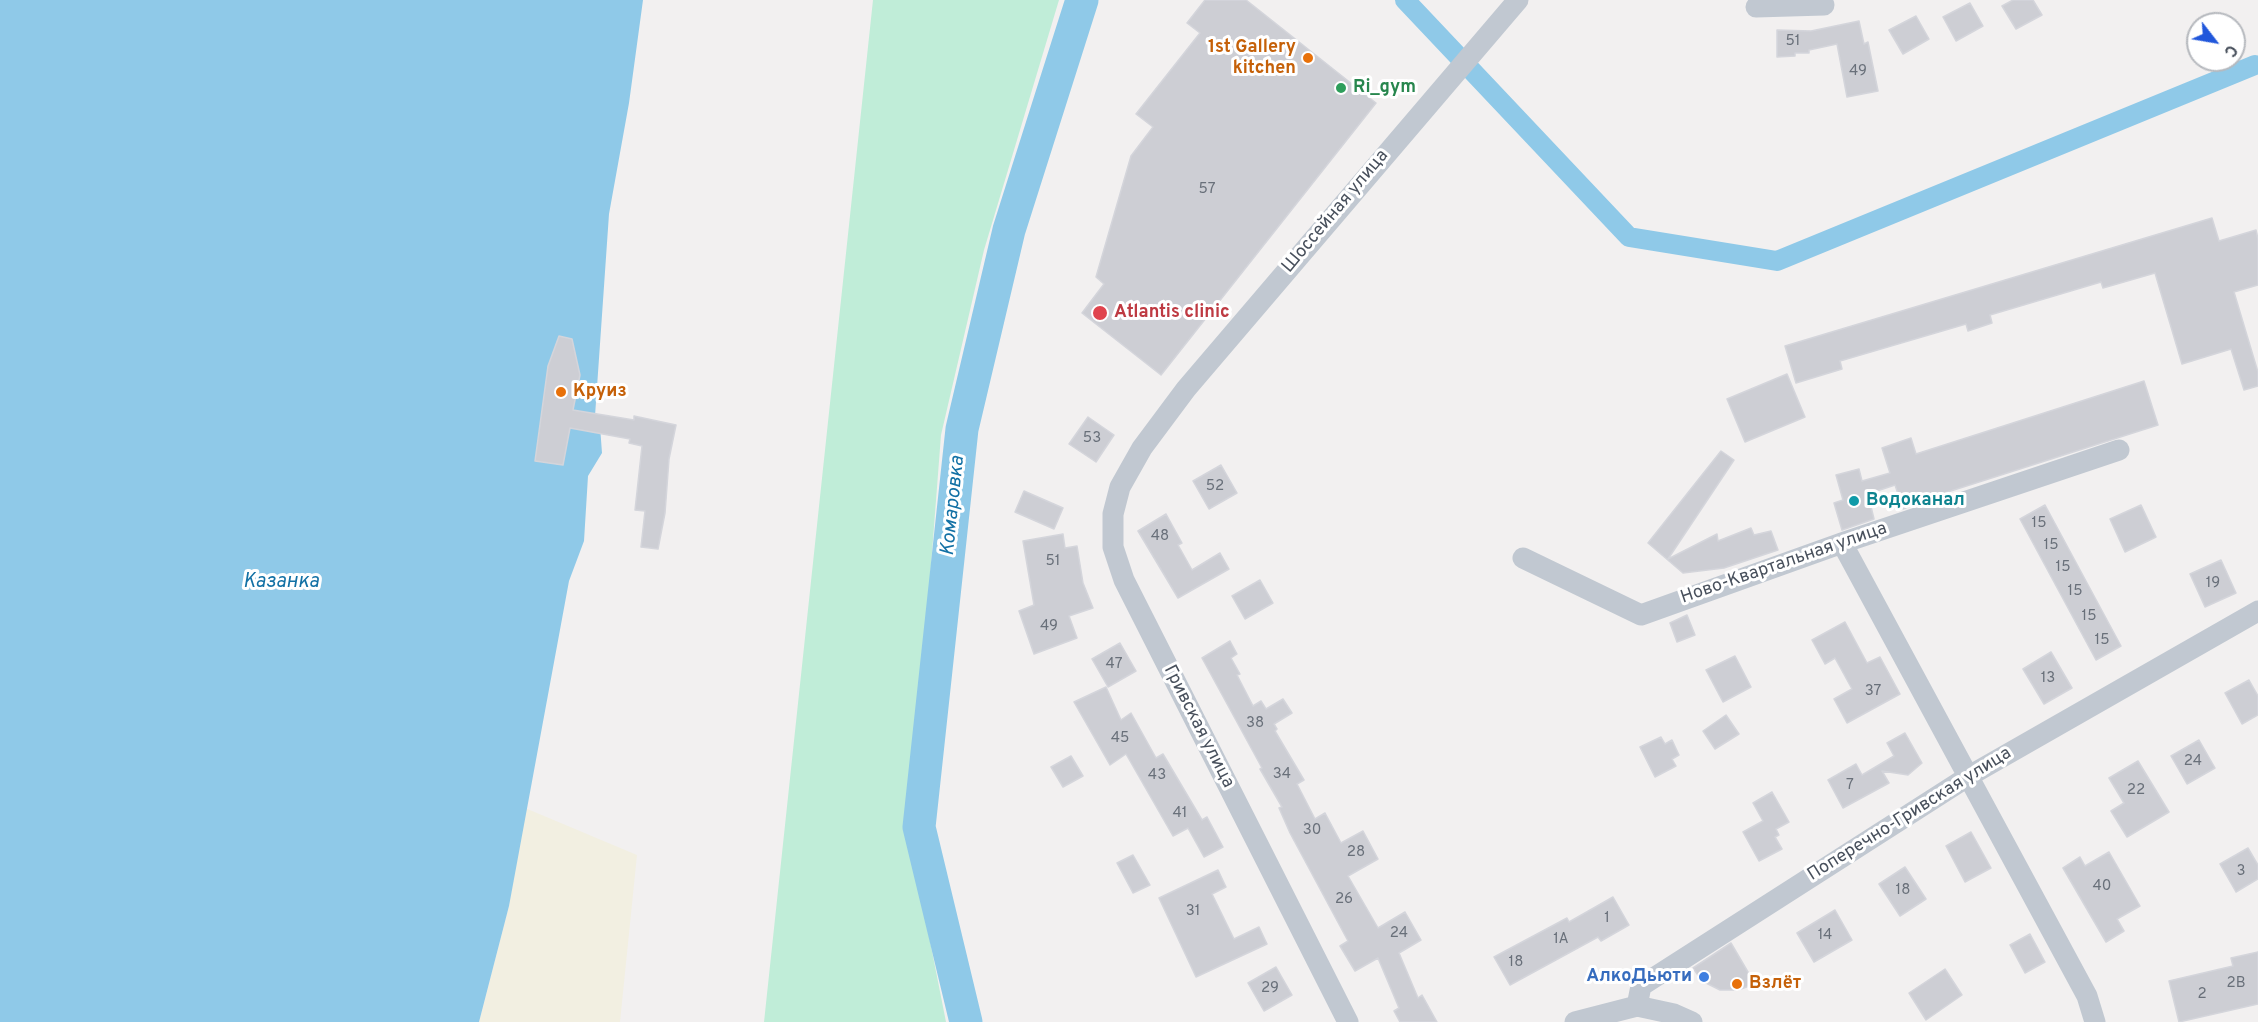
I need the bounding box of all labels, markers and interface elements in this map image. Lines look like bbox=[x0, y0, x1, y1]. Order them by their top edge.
north arrow bbox=[2186, 12, 2246, 72]
house number: 51 bbox=[1786, 33, 1800, 51]
place label: 1st Gallery kitchen bbox=[1208, 37, 1296, 80]
text: С bbox=[2219, 41, 2241, 60]
marker: 1st Gallery kitchen bbox=[1301, 51, 1315, 65]
house number: 49 bbox=[1849, 63, 1867, 81]
place label: Ri_gym bbox=[1353, 77, 1416, 99]
marker: Ri_gym bbox=[1334, 81, 1348, 95]
street label: Шоссейная улица bbox=[1278, 146, 1394, 278]
house number: 57 bbox=[1199, 181, 1215, 199]
place label: Atlantis clinic bbox=[1114, 302, 1230, 324]
marker: Atlantis clinic bbox=[1091, 304, 1109, 322]
place label: Круиз bbox=[573, 381, 627, 403]
marker: Круиз bbox=[554, 385, 568, 399]
house number: 53 bbox=[1083, 430, 1101, 448]
water label: Комаровка bbox=[937, 455, 971, 557]
house number: 52 bbox=[1206, 478, 1224, 496]
place label: Водоканал bbox=[1866, 490, 1965, 512]
marker: Водоканал bbox=[1847, 494, 1861, 508]
house number: 15 bbox=[2032, 515, 2046, 533]
street label: Ново-Квартальная улица bbox=[1678, 519, 1890, 609]
house number: 48 bbox=[1151, 528, 1169, 546]
house number: 15 bbox=[2044, 537, 2058, 555]
house number: 51 bbox=[1046, 553, 1060, 571]
house number: 15 bbox=[2056, 559, 2070, 577]
water label: Казанка bbox=[243, 571, 319, 595]
house number: 19 bbox=[2206, 575, 2220, 593]
house number: 15 bbox=[2068, 583, 2082, 601]
house number: 15 bbox=[2082, 608, 2096, 626]
house number: 49 bbox=[1040, 618, 1058, 636]
house number: 15 bbox=[2095, 632, 2109, 650]
house number: 47 bbox=[1106, 656, 1122, 674]
street label: Гривская улица bbox=[1158, 662, 1238, 792]
house number: 13 bbox=[2041, 670, 2055, 688]
house number: 37 bbox=[1865, 683, 1881, 701]
house number: 38 bbox=[1246, 715, 1264, 733]
house number: 45 bbox=[1111, 730, 1129, 748]
street label: Поперечно-Гривская улица bbox=[1804, 743, 2016, 887]
house number: 24 bbox=[2184, 753, 2202, 771]
house number: 34 bbox=[1273, 766, 1291, 784]
house number: 43 bbox=[1148, 767, 1166, 785]
house number: 7 bbox=[1846, 777, 1854, 795]
house number: 22 bbox=[2127, 782, 2145, 800]
house number: 41 bbox=[1173, 805, 1187, 823]
house number: 30 bbox=[1303, 822, 1321, 840]
house number: 28 bbox=[1347, 844, 1365, 862]
house number: 3 bbox=[2236, 863, 2246, 881]
house number: 40 bbox=[2093, 878, 2111, 896]
house number: 18 bbox=[1896, 882, 1910, 900]
house number: 26 bbox=[1335, 891, 1353, 909]
house number: 31 bbox=[1186, 903, 1200, 921]
house number: 1 bbox=[1604, 910, 1610, 928]
house number: 24 bbox=[1390, 925, 1408, 943]
house number: 14 bbox=[1818, 927, 1832, 945]
house number: 1А bbox=[1553, 931, 1569, 949]
house number: 18 bbox=[1509, 954, 1523, 972]
place label: АлкоДьюти bbox=[1586, 966, 1692, 988]
marker: АлкоДьюти bbox=[1697, 970, 1711, 984]
place label: Взлёт bbox=[1749, 973, 1801, 995]
house number: 2В bbox=[2226, 975, 2246, 993]
marker: Взлёт bbox=[1730, 977, 1744, 991]
house number: 29 bbox=[1261, 980, 1279, 998]
house number: 2 bbox=[2197, 986, 2207, 1004]

